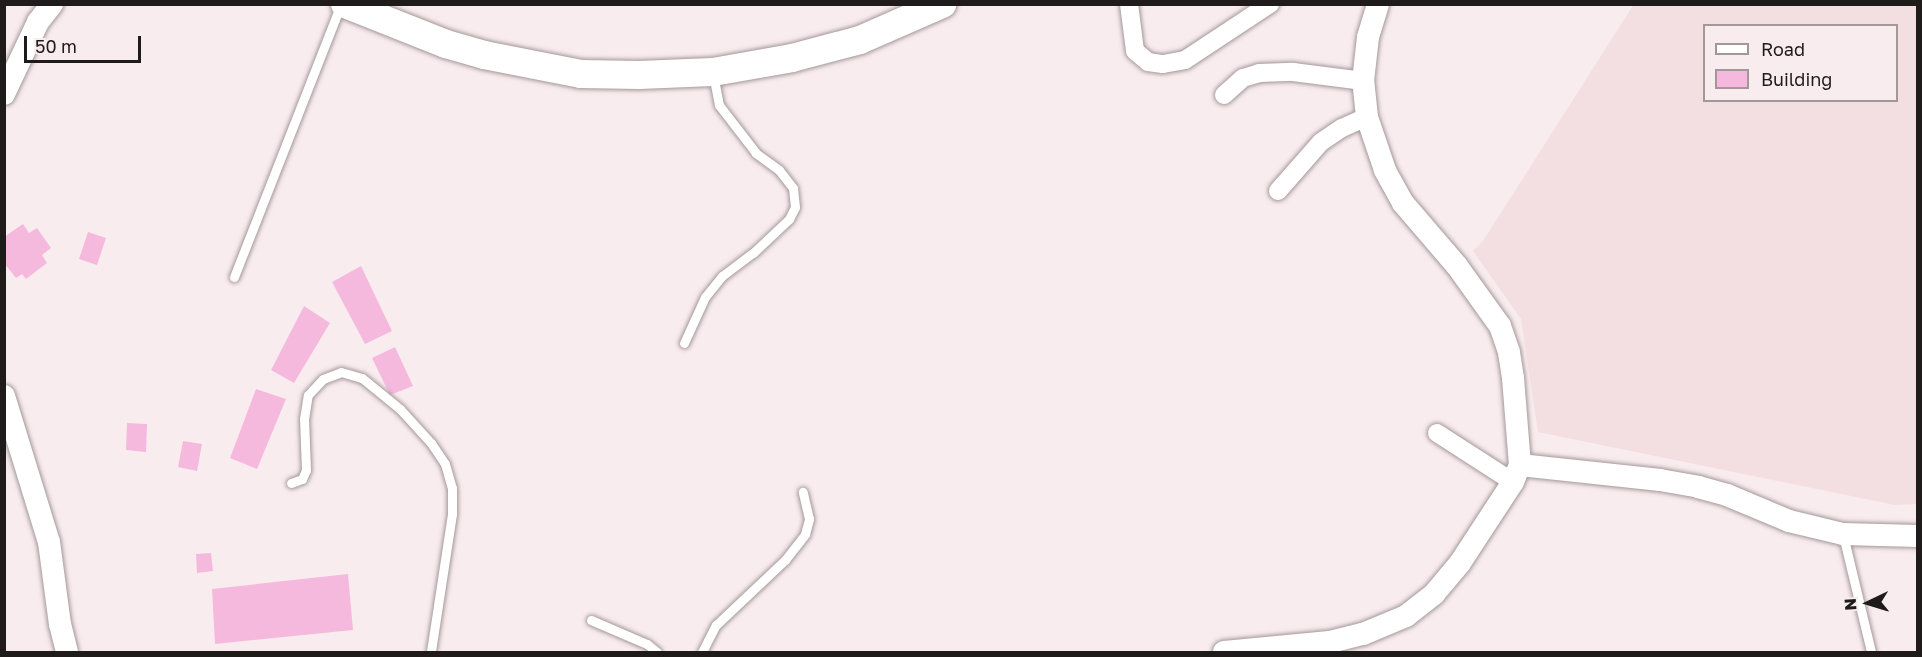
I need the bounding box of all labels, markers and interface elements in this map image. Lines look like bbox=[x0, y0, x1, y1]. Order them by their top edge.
scale bar bbox=[27, 24, 144, 62]
legend bbox=[1703, 24, 1898, 102]
text: 50 m bbox=[35, 35, 77, 57]
text: Road bbox=[1761, 38, 1805, 60]
text: Building bbox=[1761, 68, 1832, 90]
north arrow bbox=[1838, 573, 1898, 633]
text: N bbox=[1840, 597, 1860, 611]

